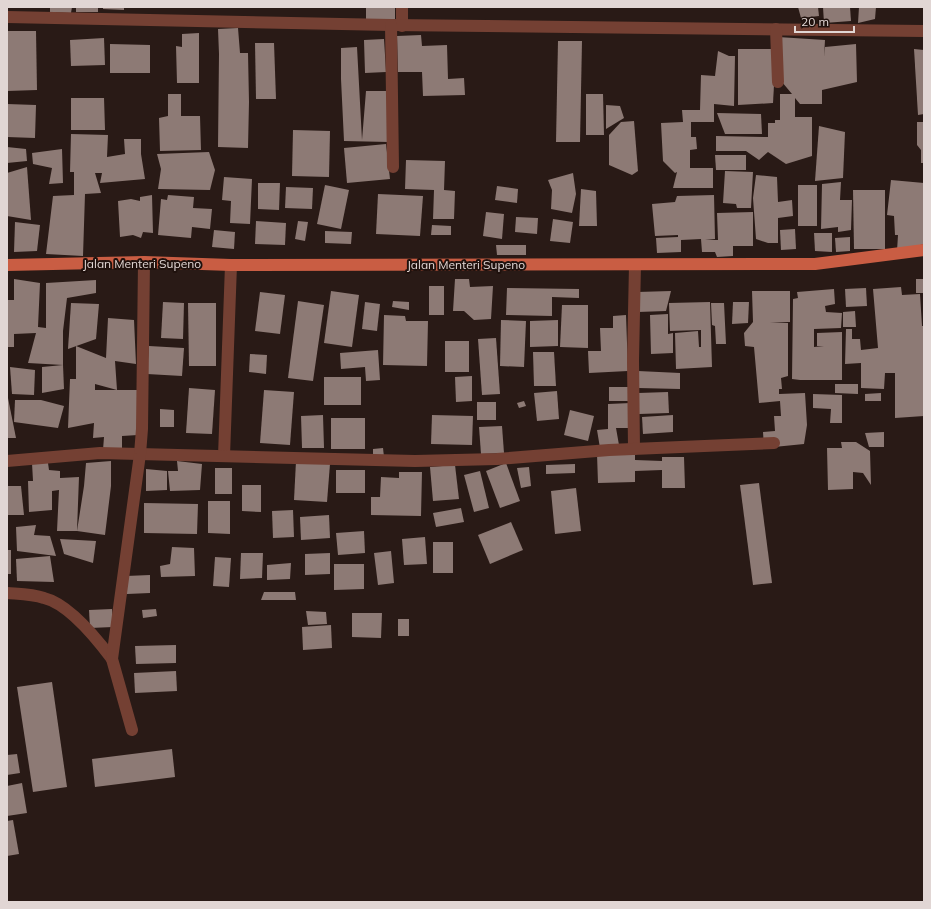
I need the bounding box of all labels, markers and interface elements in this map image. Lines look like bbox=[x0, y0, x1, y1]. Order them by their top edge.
scale bar bbox=[795, 8, 854, 34]
text: 20 m bbox=[801, 14, 829, 29]
street label: Jalan Menteri Supeno bbox=[83, 256, 201, 271]
street label: Jalan Menteri Supeno bbox=[407, 257, 525, 272]

